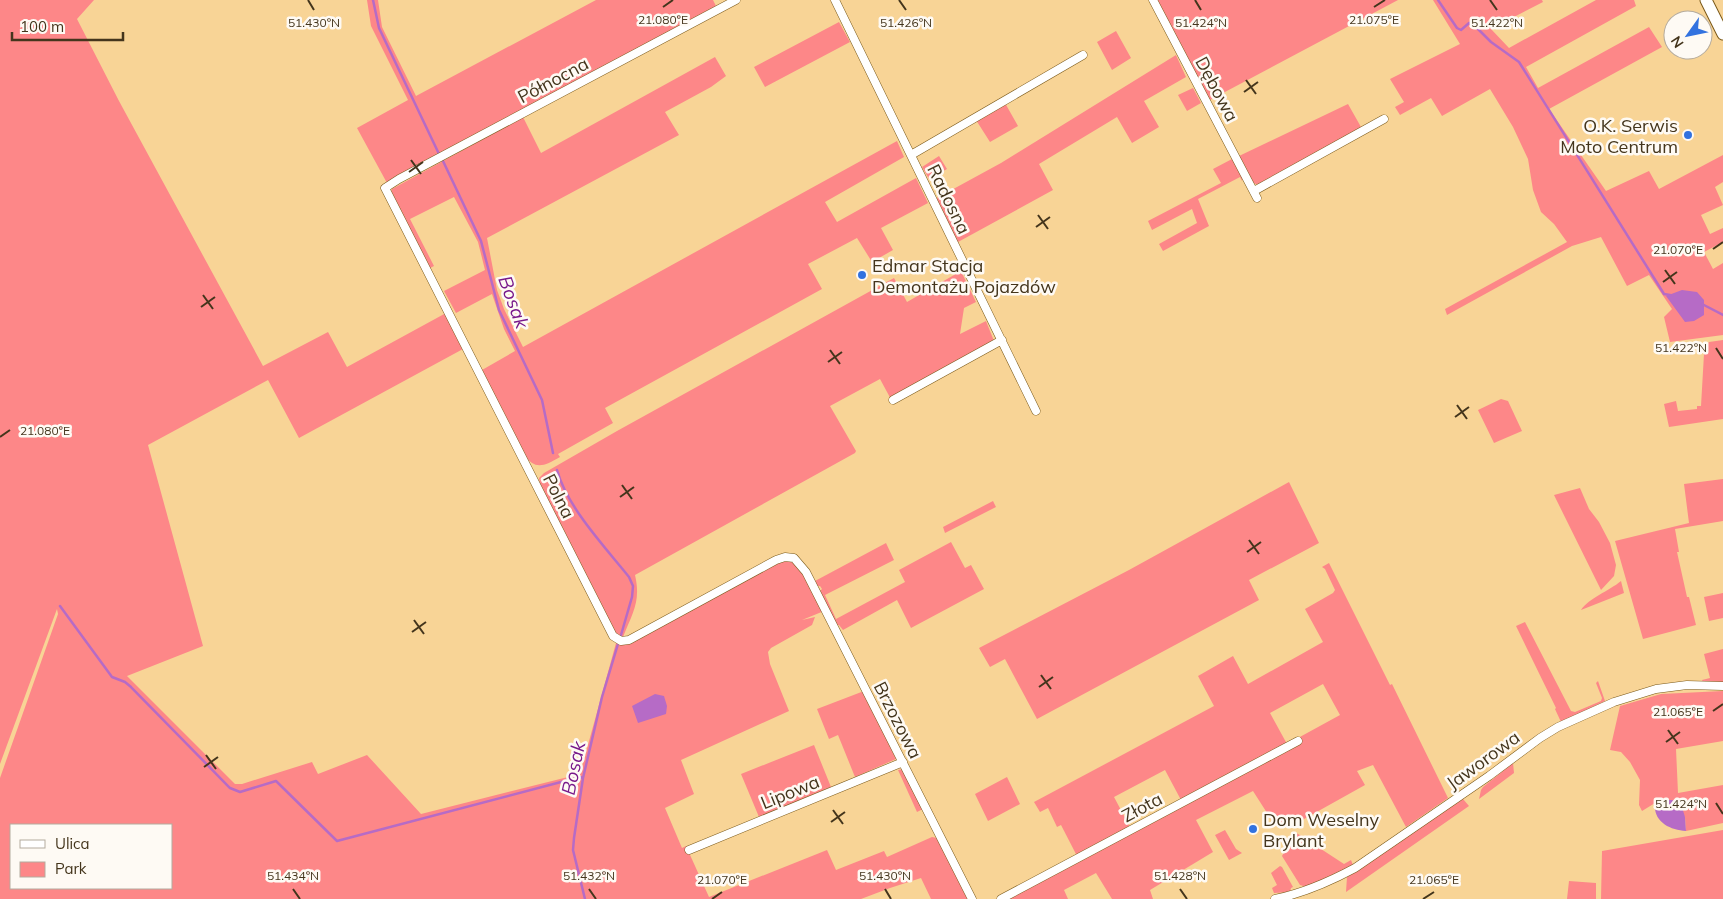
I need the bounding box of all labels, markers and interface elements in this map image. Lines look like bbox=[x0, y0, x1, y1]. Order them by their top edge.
scale bar bbox=[12, 10, 124, 42]
north arrow bbox=[1663, 10, 1713, 60]
text: 21.080°E bbox=[638, 12, 688, 27]
text: 21.075°E bbox=[1349, 12, 1399, 27]
text: 51.430°N bbox=[288, 15, 340, 30]
text: 51.426°N bbox=[880, 15, 932, 30]
text: 51.424°N bbox=[1175, 15, 1227, 30]
text: 51.422°N bbox=[1471, 15, 1523, 30]
text: 100 m bbox=[20, 17, 64, 36]
text: N bbox=[1667, 33, 1688, 51]
street label: Północna bbox=[514, 52, 592, 108]
street label: Dębowa bbox=[1190, 52, 1244, 126]
place label: O.K. Serwis Moto Centrum bbox=[1560, 114, 1678, 158]
marker: O.K. Serwis Moto Centrum bbox=[1682, 129, 1694, 141]
street label: Radosna bbox=[922, 160, 976, 238]
text: 21.070°E bbox=[1653, 242, 1703, 257]
place label: Edmar Stacja Demontażu Pojazdów bbox=[872, 254, 1056, 298]
marker: Edmar Stacja Demontażu Pojazdów bbox=[856, 269, 868, 281]
water label: Bosak bbox=[493, 272, 535, 333]
text: 51.422°N bbox=[1655, 340, 1707, 355]
text: 21.080°E bbox=[20, 423, 70, 438]
street label: Polna bbox=[538, 470, 580, 522]
street label: Brzozowa bbox=[869, 677, 927, 763]
text: 21.065°E bbox=[1653, 704, 1703, 719]
street label: Jaworowa bbox=[1442, 726, 1524, 794]
water label: Bosak bbox=[556, 738, 591, 797]
street label: Lipowa bbox=[757, 770, 823, 814]
street label: Złota bbox=[1118, 787, 1166, 827]
text: 51.424°N bbox=[1655, 796, 1707, 811]
place label: Dom Weselny Brylant bbox=[1263, 808, 1379, 852]
marker: Dom Weselny Brylant bbox=[1247, 823, 1259, 835]
legend bbox=[10, 824, 172, 889]
text: Ulica bbox=[55, 834, 89, 853]
text: Park bbox=[55, 859, 87, 878]
text: 51.434°N bbox=[267, 868, 319, 883]
text: 51.432°N bbox=[563, 868, 615, 883]
text: 51.430°N bbox=[859, 868, 911, 883]
text: 51.428°N bbox=[1154, 868, 1206, 883]
text: 21.070°E bbox=[697, 872, 747, 887]
text: 21.065°E bbox=[1409, 872, 1459, 887]

